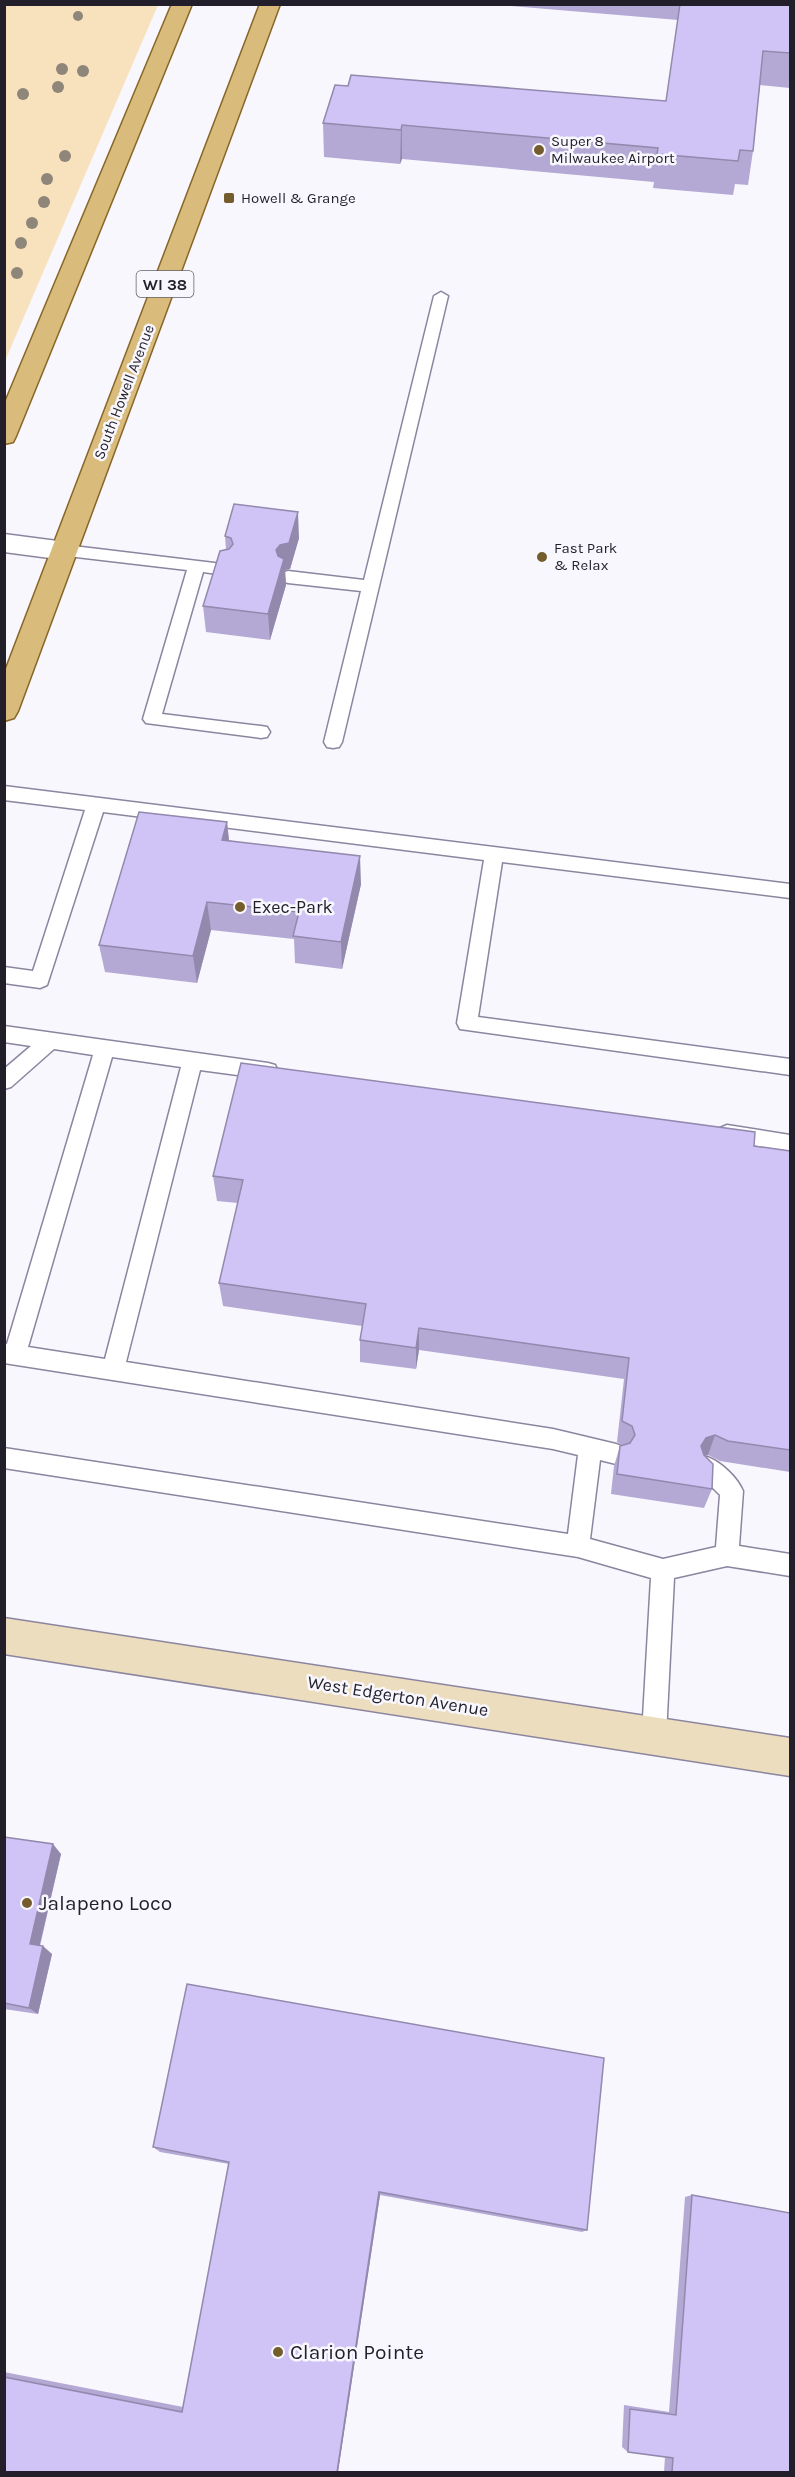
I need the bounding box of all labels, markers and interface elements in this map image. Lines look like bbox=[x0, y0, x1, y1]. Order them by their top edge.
place label: Super 8 Milwaukee Airport bbox=[551, 132, 675, 167]
marker: Super 8 Milwaukee Airport bbox=[532, 143, 546, 157]
place label: Howell & Grange bbox=[241, 189, 356, 207]
marker: Howell & Grange bbox=[222, 191, 236, 205]
road number: WI 38 bbox=[136, 271, 194, 297]
street label: South Howell Avenue bbox=[90, 322, 158, 462]
place label: Fast Park & Relax bbox=[554, 539, 617, 574]
marker: Fast Park & Relax bbox=[535, 550, 549, 564]
place label: Exec-Park bbox=[252, 896, 333, 918]
marker: Exec-Park bbox=[233, 900, 247, 914]
street label: West Edgerton Avenue bbox=[306, 1671, 490, 1721]
place label: Jalapeno Loco bbox=[39, 1891, 172, 1915]
marker: Jalapeno Loco bbox=[20, 1896, 34, 1910]
place label: Clarion Pointe bbox=[290, 2340, 424, 2364]
marker: Clarion Pointe bbox=[271, 2345, 285, 2359]

